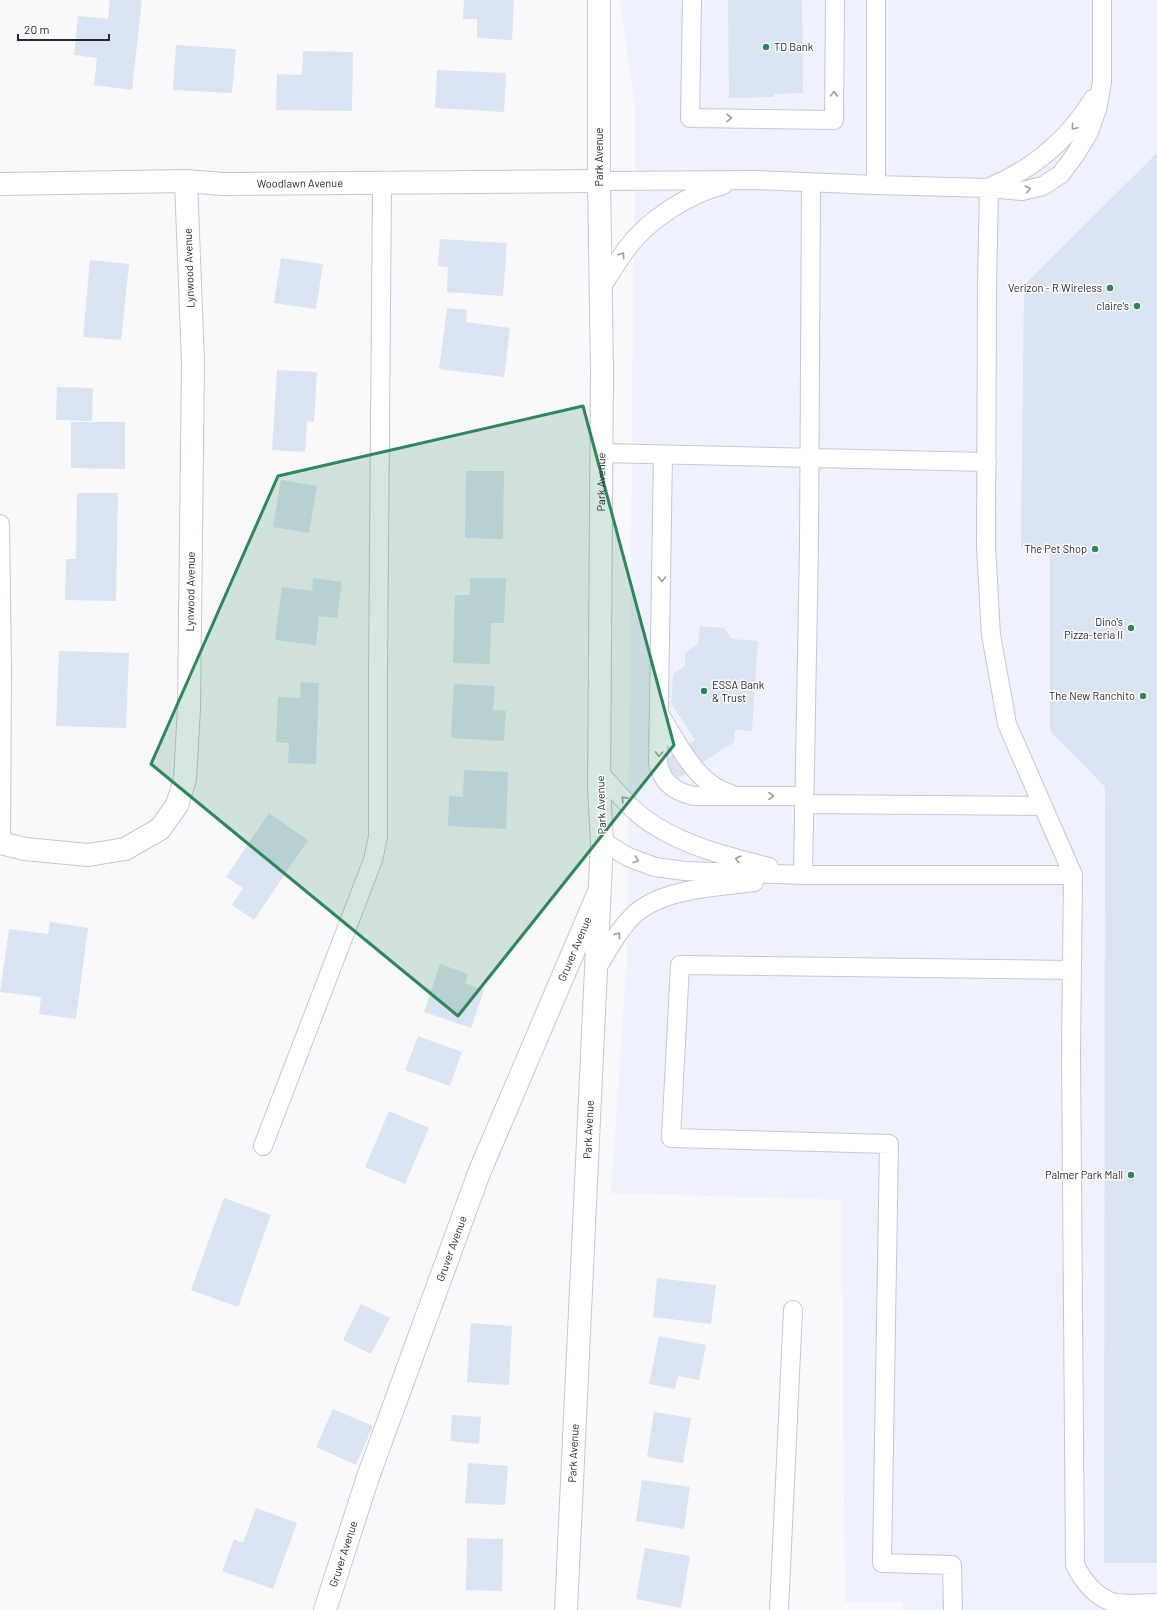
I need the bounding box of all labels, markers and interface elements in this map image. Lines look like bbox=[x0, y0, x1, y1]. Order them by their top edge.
scale bar bbox=[18, 16, 109, 42]
text: 20 m bbox=[24, 22, 50, 36]
place label: TD Bank bbox=[774, 40, 814, 53]
marker: TD Bank bbox=[761, 42, 771, 52]
one-way arrow bbox=[830, 91, 838, 97]
one-way arrow bbox=[726, 114, 732, 122]
one-way arrow bbox=[1071, 122, 1078, 129]
street label: Park Avenue bbox=[592, 127, 605, 186]
street label: Woodlawn Avenue bbox=[257, 176, 343, 190]
one-way arrow bbox=[1025, 186, 1031, 194]
street label: Lynwood Avenue bbox=[181, 228, 196, 308]
one-way arrow bbox=[618, 252, 625, 259]
place label: Verizon - R Wireless bbox=[1008, 281, 1102, 294]
marker: Verizon - R Wireless bbox=[1105, 283, 1115, 293]
place label: claire's bbox=[1096, 299, 1129, 312]
marker: claire's bbox=[1132, 301, 1142, 311]
street label: Park Avenue bbox=[594, 452, 607, 511]
place label: The Pet Shop bbox=[1024, 542, 1087, 555]
marker: The Pet Shop bbox=[1090, 544, 1100, 554]
street label: Lynwood Avenue bbox=[183, 551, 197, 632]
one-way arrow bbox=[658, 576, 666, 582]
place label: Dino's Pizza-teria II bbox=[1064, 615, 1123, 641]
marker: Dino's Pizza-teria II bbox=[1126, 623, 1136, 633]
place label: ESSA Bank & Trust bbox=[712, 678, 765, 704]
marker: ESSA Bank & Trust bbox=[699, 686, 709, 696]
place label: The New Ranchito bbox=[1049, 689, 1135, 702]
marker: The New Ranchito bbox=[1138, 691, 1148, 701]
one-way arrow bbox=[654, 751, 663, 757]
street label: Park Avenue bbox=[593, 775, 608, 835]
one-way arrow bbox=[768, 792, 774, 800]
one-way arrow bbox=[622, 797, 629, 804]
one-way arrow bbox=[632, 855, 639, 863]
one-way arrow bbox=[734, 855, 741, 863]
street label: Gruver Avenue bbox=[555, 914, 594, 983]
one-way arrow bbox=[613, 933, 620, 940]
street label: Park Avenue bbox=[580, 1100, 596, 1159]
place label: Palmer Park Mall bbox=[1045, 1168, 1123, 1181]
marker: Palmer Park Mall bbox=[1126, 1170, 1136, 1180]
street label: Gruver Avenue bbox=[433, 1214, 469, 1283]
street label: Park Avenue bbox=[565, 1423, 581, 1483]
street label: Gruver Avenue bbox=[326, 1519, 359, 1588]

